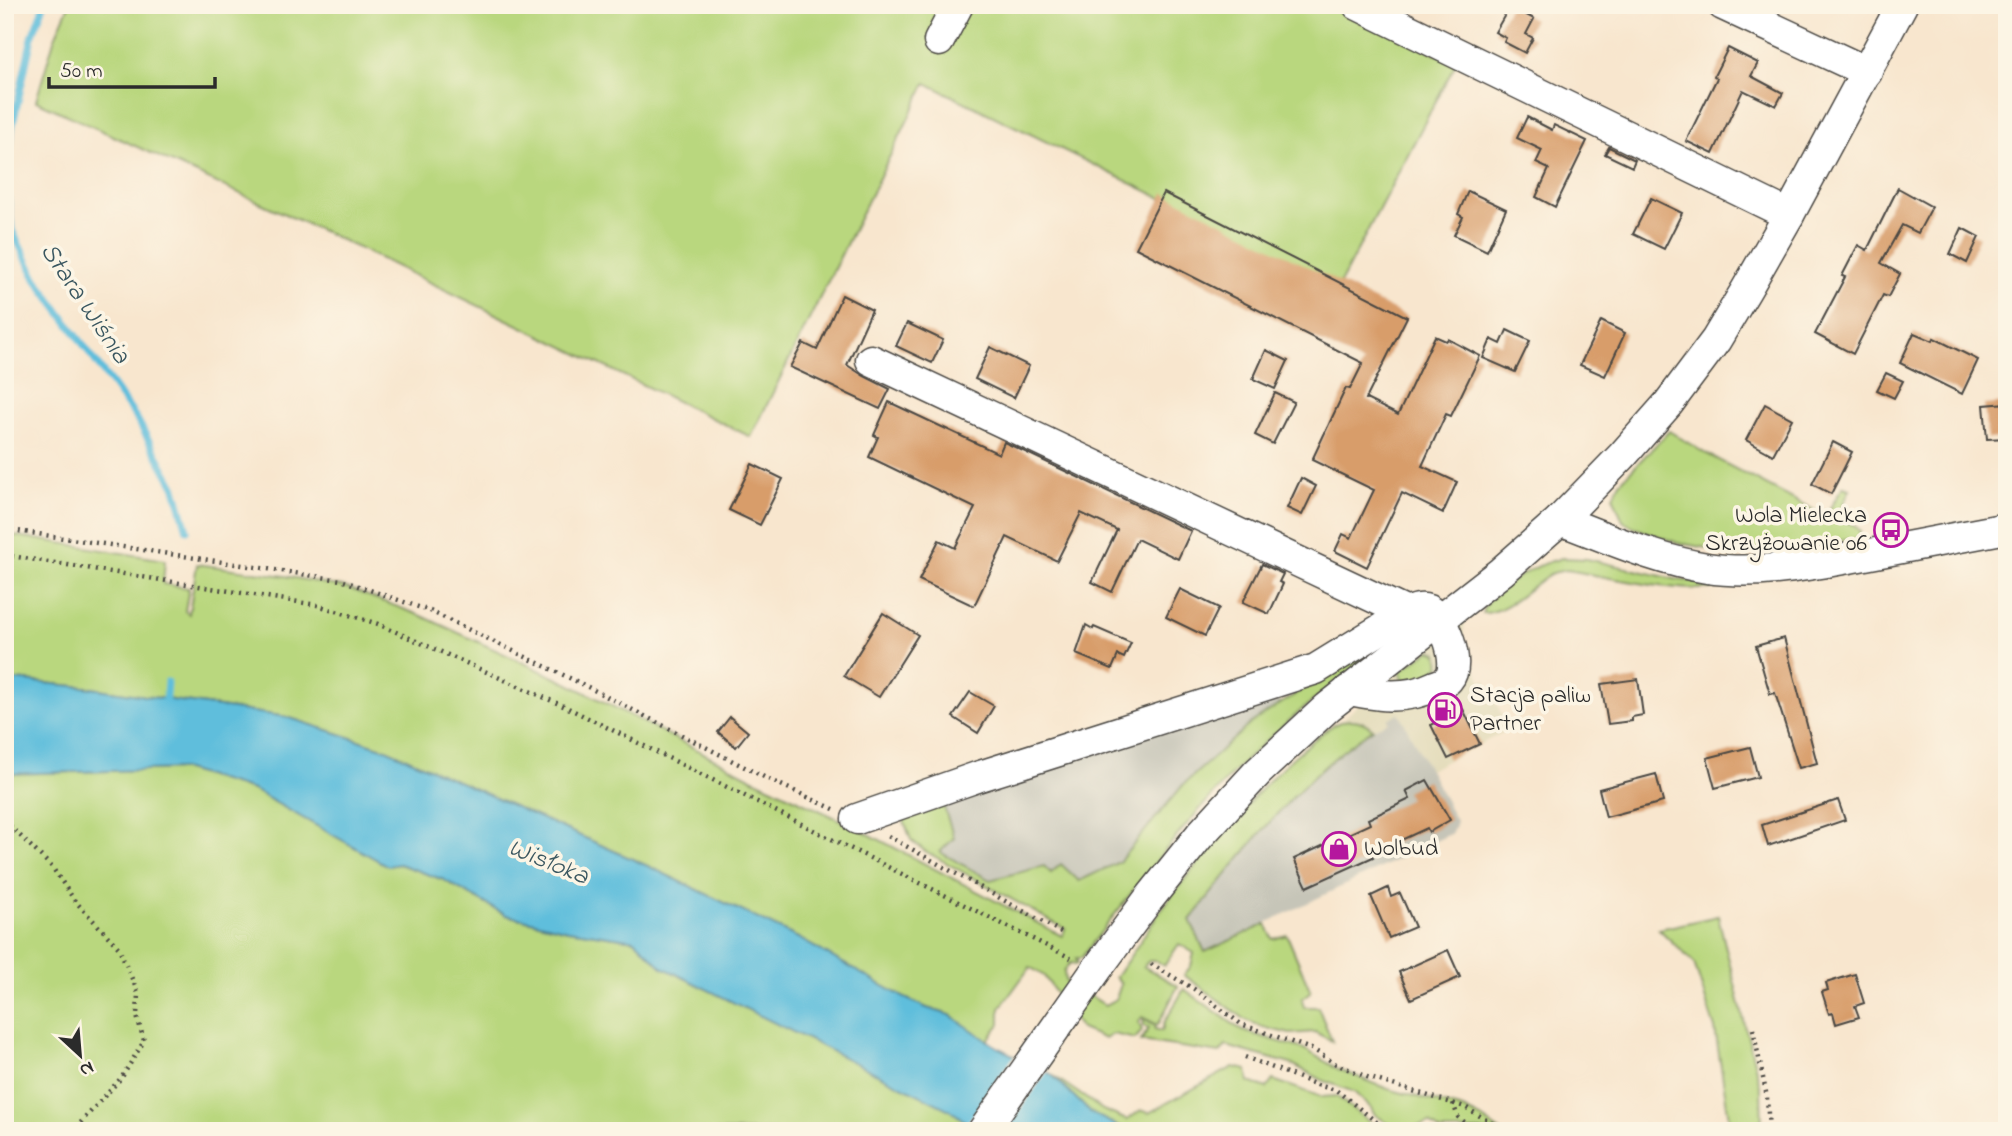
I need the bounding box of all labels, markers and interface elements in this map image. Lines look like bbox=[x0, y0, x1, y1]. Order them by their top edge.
scale bar bbox=[49, 46, 215, 90]
text: 50 m bbox=[60, 57, 103, 87]
water label: Stara Wiśnia bbox=[29, 236, 139, 373]
place label: Wola Mielecka Skrzyżowanie 06 bbox=[1705, 499, 1867, 563]
bus stop icon: Wola Mielecka Skrzyżowanie 06 bbox=[1872, 511, 1910, 549]
place label: Stacja paliw Partner bbox=[1470, 679, 1591, 742]
fuel station icon: Stacja paliw Partner bbox=[1426, 691, 1464, 729]
water label: Wisłoka bbox=[502, 830, 595, 897]
shop icon: Wolbud bbox=[1320, 830, 1358, 868]
place label: Wolbud bbox=[1364, 832, 1439, 867]
north arrow bbox=[46, 1020, 116, 1090]
text: N bbox=[75, 1053, 98, 1083]

